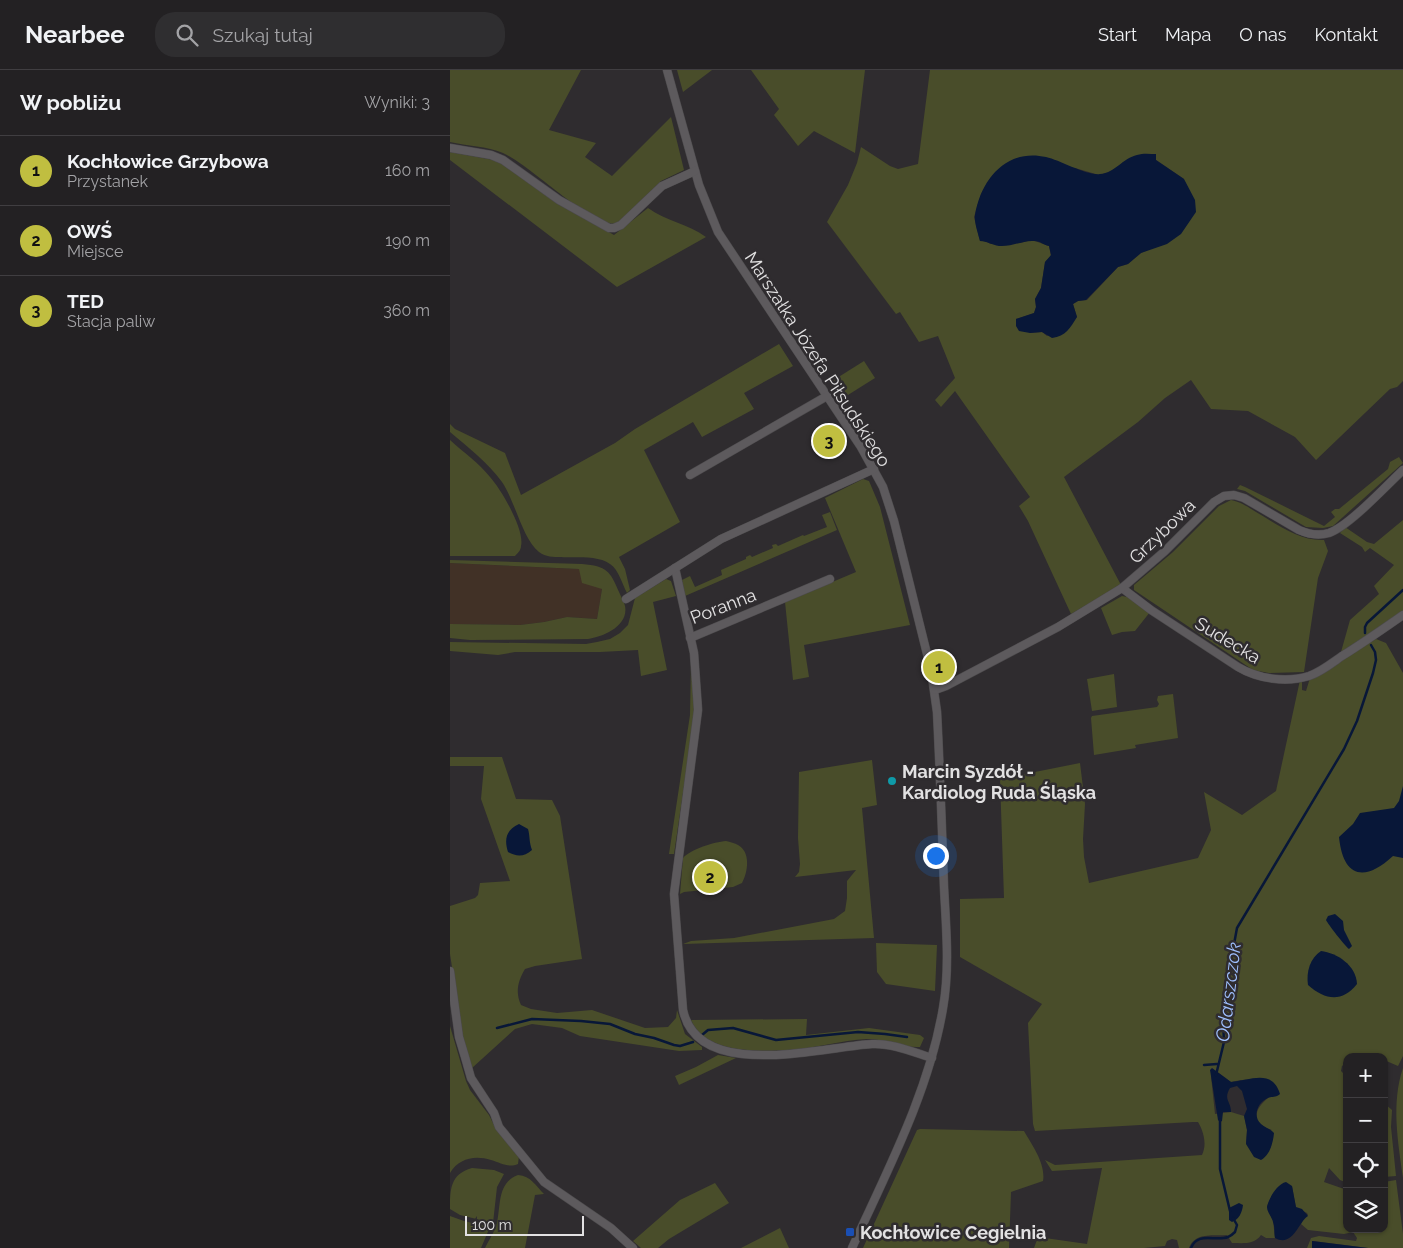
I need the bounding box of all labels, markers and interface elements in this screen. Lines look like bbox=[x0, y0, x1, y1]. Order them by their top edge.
search box bbox=[155, 12, 505, 57]
text: Nearbee bbox=[25, 20, 125, 49]
icon: search bbox=[173, 21, 201, 49]
text: Szukaj tutaj bbox=[213, 24, 313, 46]
text: Start bbox=[1098, 24, 1137, 45]
text: Mapa bbox=[1165, 24, 1211, 45]
text: O nas bbox=[1239, 24, 1286, 45]
text: Kontakt bbox=[1314, 24, 1378, 45]
text: W pobliżu bbox=[20, 90, 121, 115]
text: Wyniki: 3 bbox=[364, 93, 430, 112]
text: Kochłowice Grzybowa bbox=[67, 150, 269, 172]
text: 1 bbox=[32, 161, 40, 180]
text: 160 m bbox=[385, 161, 430, 180]
text: Przystanek bbox=[67, 172, 148, 191]
text: OWŚ bbox=[67, 220, 112, 242]
text: 2 bbox=[31, 231, 41, 250]
text: 190 m bbox=[385, 231, 430, 250]
text: Miejsce bbox=[67, 242, 123, 261]
street label: Marszałka Józefa Piłsudskiego bbox=[741, 248, 896, 471]
text: TED bbox=[67, 290, 104, 312]
text: 3 bbox=[32, 301, 40, 320]
text: 360 m bbox=[383, 301, 430, 320]
text: Stacja paliw bbox=[67, 312, 155, 331]
pin: 3 bbox=[813, 422, 845, 460]
street label: Grzybowa bbox=[1125, 494, 1199, 568]
street label: Poranna bbox=[687, 584, 759, 628]
street label: Sudecka bbox=[1191, 612, 1265, 668]
pin: 1 bbox=[923, 648, 955, 686]
place label: Marcin Syzdół - Kardiolog Ruda Śląska bbox=[902, 761, 1096, 803]
marker: Marcin Syzdół - Kardiolog Ruda Śląska bbox=[886, 775, 898, 787]
your location bbox=[923, 843, 949, 869]
pin: 2 bbox=[694, 858, 726, 896]
water label: Odarszczok bbox=[1211, 941, 1245, 1043]
map controls bbox=[1343, 1053, 1388, 1233]
button: + bbox=[1343, 1053, 1388, 1098]
button: − bbox=[1343, 1098, 1388, 1143]
button: locate bbox=[1343, 1143, 1388, 1188]
button: layers bbox=[1343, 1188, 1388, 1233]
scale bar bbox=[465, 1213, 584, 1236]
text: 100 m bbox=[472, 1217, 512, 1233]
place label: Kochłowice Cegielnia bbox=[860, 1222, 1046, 1243]
marker: Kochłowice Cegielnia bbox=[844, 1226, 856, 1238]

